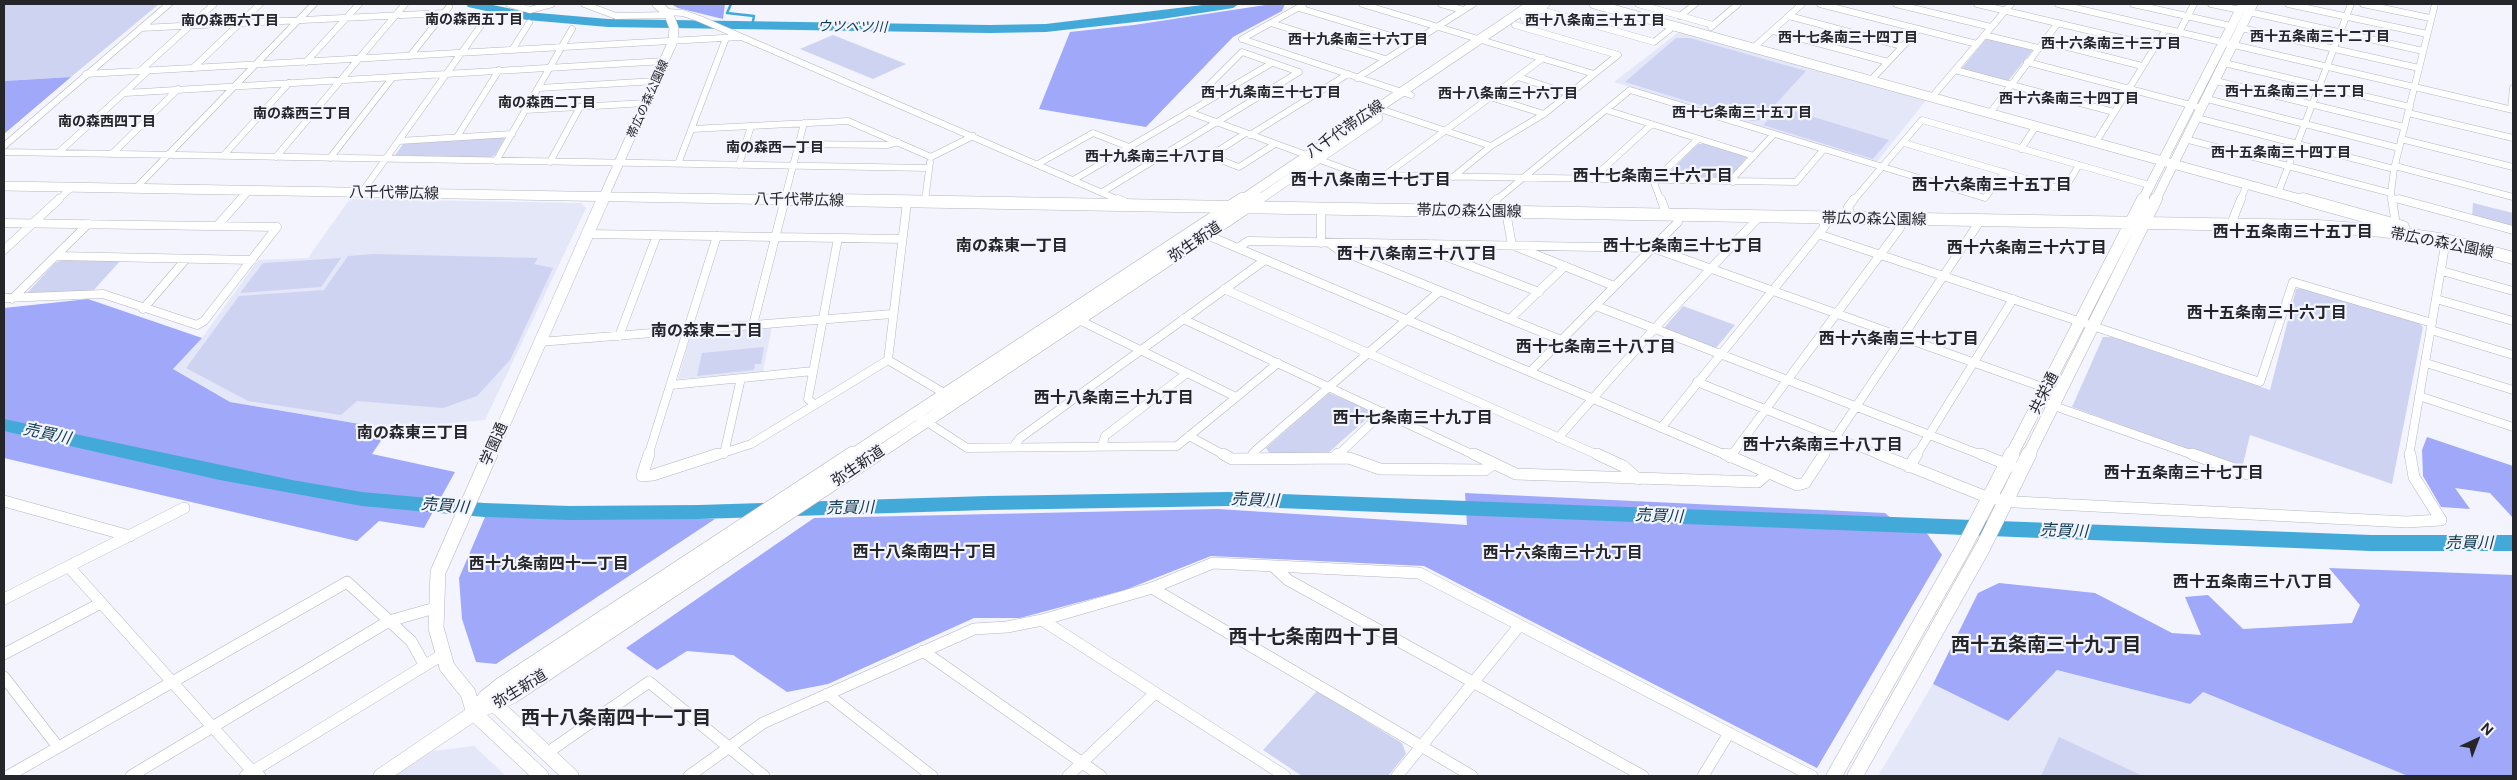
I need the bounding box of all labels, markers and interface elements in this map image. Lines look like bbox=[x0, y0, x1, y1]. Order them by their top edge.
district label: 南の森西五丁目 bbox=[425, 12, 523, 28]
district label: 南の森西六丁目 bbox=[181, 13, 279, 29]
district label: 西十八条南三十五丁目 bbox=[1525, 13, 1665, 29]
water label: ウツベツ川 bbox=[817, 18, 887, 36]
district label: 西十五条南三十二丁目 bbox=[2250, 29, 2390, 45]
district label: 西十七条南三十四丁目 bbox=[1778, 30, 1918, 46]
district label: 西十九条南三十六丁目 bbox=[1288, 32, 1428, 48]
district label: 西十六条南三十三丁目 bbox=[2041, 36, 2181, 52]
street label: 帯広の森公園線 bbox=[624, 58, 672, 140]
district label: 西十五条南三十三丁目 bbox=[2225, 84, 2365, 100]
district label: 西十九条南三十七丁目 bbox=[1201, 85, 1341, 101]
district label: 西十八条南三十六丁目 bbox=[1438, 86, 1578, 102]
district label: 西十六条南三十四丁目 bbox=[1999, 91, 2139, 107]
district label: 南の森西二丁目 bbox=[498, 95, 596, 111]
street label: 八千代帯広線 bbox=[1303, 96, 1387, 162]
district label: 西十七条南三十五丁目 bbox=[1672, 105, 1812, 121]
district label: 南の森西三丁目 bbox=[253, 106, 351, 122]
district label: 南の森西四丁目 bbox=[58, 114, 156, 130]
district label: 南の森西一丁目 bbox=[726, 140, 824, 156]
district label: 西十五条南三十四丁目 bbox=[2211, 145, 2351, 161]
district label: 西十九条南三十八丁目 bbox=[1085, 149, 1225, 165]
district label: 西十七条南三十六丁目 bbox=[1573, 166, 1733, 186]
district label: 西十八条南三十七丁目 bbox=[1291, 170, 1451, 190]
district label: 西十六条南三十五丁目 bbox=[1912, 175, 2072, 195]
street label: 八千代帯広線 bbox=[349, 183, 439, 203]
street label: 八千代帯広線 bbox=[754, 190, 844, 210]
street label: 帯広の森公園線 bbox=[1416, 201, 1522, 221]
street label: 帯広の森公園線 bbox=[1821, 209, 1927, 229]
street label: 弥生新道 bbox=[1165, 218, 1225, 266]
district label: 西十五条南三十五丁目 bbox=[2213, 222, 2373, 242]
street label: 帯広の森公園線 bbox=[2389, 224, 2495, 262]
district label: 南の森東一丁目 bbox=[956, 236, 1068, 256]
district label: 西十七条南三十七丁目 bbox=[1603, 236, 1763, 256]
district label: 西十六条南三十六丁目 bbox=[1947, 238, 2107, 258]
district label: 西十八条南三十八丁目 bbox=[1337, 244, 1497, 264]
district label: 西十五条南三十六丁目 bbox=[2187, 303, 2347, 323]
district label: 南の森東二丁目 bbox=[651, 321, 763, 341]
district label: 西十六条南三十七丁目 bbox=[1819, 329, 1979, 349]
district label: 西十七条南三十八丁目 bbox=[1516, 337, 1676, 357]
street label: 共栄通 bbox=[2026, 369, 2062, 417]
district label: 西十八条南三十九丁目 bbox=[1034, 388, 1194, 408]
district label: 西十七条南三十九丁目 bbox=[1333, 408, 1493, 428]
water label: 売買川 bbox=[22, 420, 72, 448]
street label: 学園通 bbox=[477, 420, 511, 468]
district label: 南の森東三丁目 bbox=[357, 423, 469, 443]
district label: 西十六条南三十八丁目 bbox=[1743, 435, 1903, 455]
street label: 弥生新道 bbox=[828, 442, 888, 490]
district label: 西十五条南三十七丁目 bbox=[2104, 463, 2264, 483]
water label: 売買川 bbox=[1231, 490, 1279, 510]
water label: 売買川 bbox=[420, 494, 470, 518]
water label: 売買川 bbox=[826, 498, 874, 518]
water label: 売買川 bbox=[1635, 506, 1683, 526]
water label: 売買川 bbox=[2040, 521, 2088, 541]
water label: 売買川 bbox=[2445, 533, 2493, 553]
district label: 西十八条南四十丁目 bbox=[853, 542, 997, 562]
district label: 西十六条南三十九丁目 bbox=[1483, 543, 1643, 563]
district label: 西十九条南四十一丁目 bbox=[469, 554, 629, 574]
district label: 西十五条南三十八丁目 bbox=[2173, 572, 2333, 592]
district label: 西十七条南四十丁目 bbox=[1229, 626, 1399, 648]
district label: 西十五条南三十九丁目 bbox=[1951, 634, 2141, 656]
street label: 弥生新道 bbox=[490, 666, 550, 712]
district label: 西十八条南四十一丁目 bbox=[521, 707, 711, 729]
north arrow bbox=[2452, 715, 2502, 765]
text: N bbox=[2478, 719, 2497, 739]

